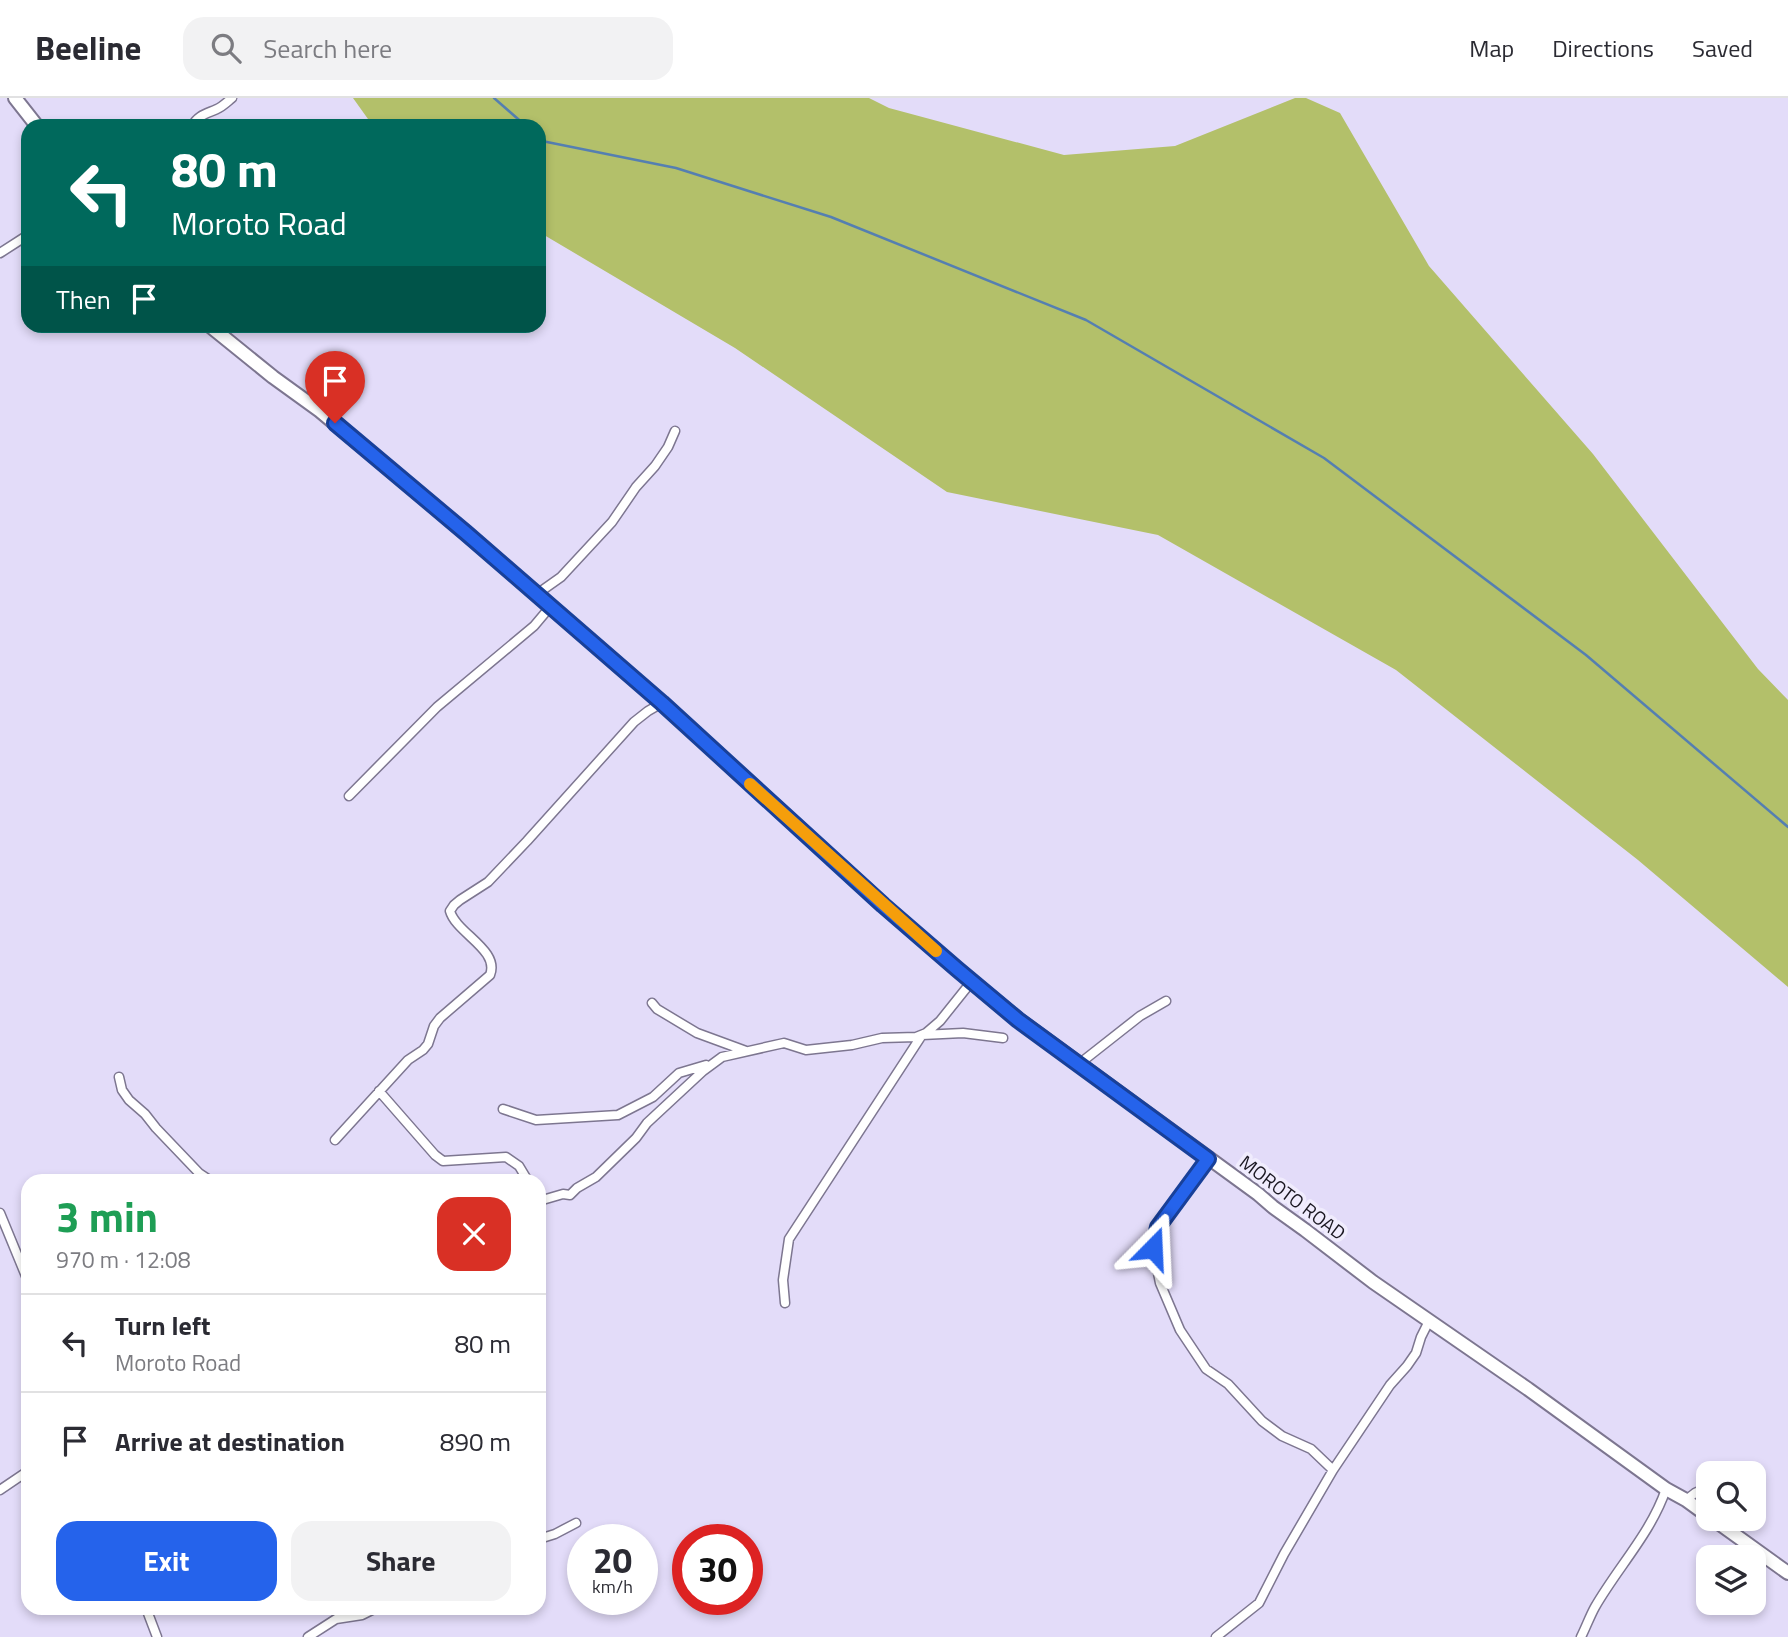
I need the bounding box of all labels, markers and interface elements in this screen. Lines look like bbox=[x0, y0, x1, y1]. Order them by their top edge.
search box bbox=[183, 17, 673, 80]
text: Beeline bbox=[35, 23, 141, 73]
icon: search bbox=[207, 29, 245, 67]
text: Search here bbox=[263, 29, 392, 68]
text: Map bbox=[1469, 30, 1514, 66]
text: Directions bbox=[1552, 30, 1654, 66]
text: Saved bbox=[1692, 30, 1753, 66]
text: 80 m bbox=[171, 131, 278, 206]
icon: left bbox=[56, 147, 147, 238]
text: Moroto Road bbox=[171, 199, 347, 247]
text: Then bbox=[56, 280, 111, 319]
icon: arrive bbox=[125, 280, 163, 318]
pin bbox=[305, 351, 365, 423]
icon: arrive bbox=[316, 362, 354, 400]
street label: MOROTO ROAD bbox=[1234, 1147, 1352, 1247]
text: 3 min bbox=[56, 1184, 158, 1248]
button: close bbox=[437, 1197, 511, 1271]
position arrow bbox=[1116, 1211, 1190, 1285]
text: 970 m · 12:08 bbox=[56, 1242, 191, 1277]
text: Turn left bbox=[115, 1306, 210, 1345]
icon: left bbox=[56, 1324, 94, 1362]
text: 80 m bbox=[454, 1324, 511, 1363]
text: Moroto Road bbox=[115, 1345, 241, 1380]
icon: arrive bbox=[56, 1422, 94, 1460]
text: Arrive at destination bbox=[115, 1422, 345, 1461]
text: 890 m bbox=[440, 1422, 511, 1461]
map controls bbox=[1696, 1461, 1766, 1615]
button: search bbox=[1696, 1461, 1766, 1531]
button: Exit bbox=[56, 1521, 277, 1601]
button: Share bbox=[291, 1521, 511, 1601]
speed limit sign: 30 bbox=[672, 1524, 763, 1615]
text: 20 bbox=[593, 1533, 632, 1587]
button: layers bbox=[1696, 1545, 1766, 1615]
text: km/h bbox=[592, 1573, 633, 1600]

